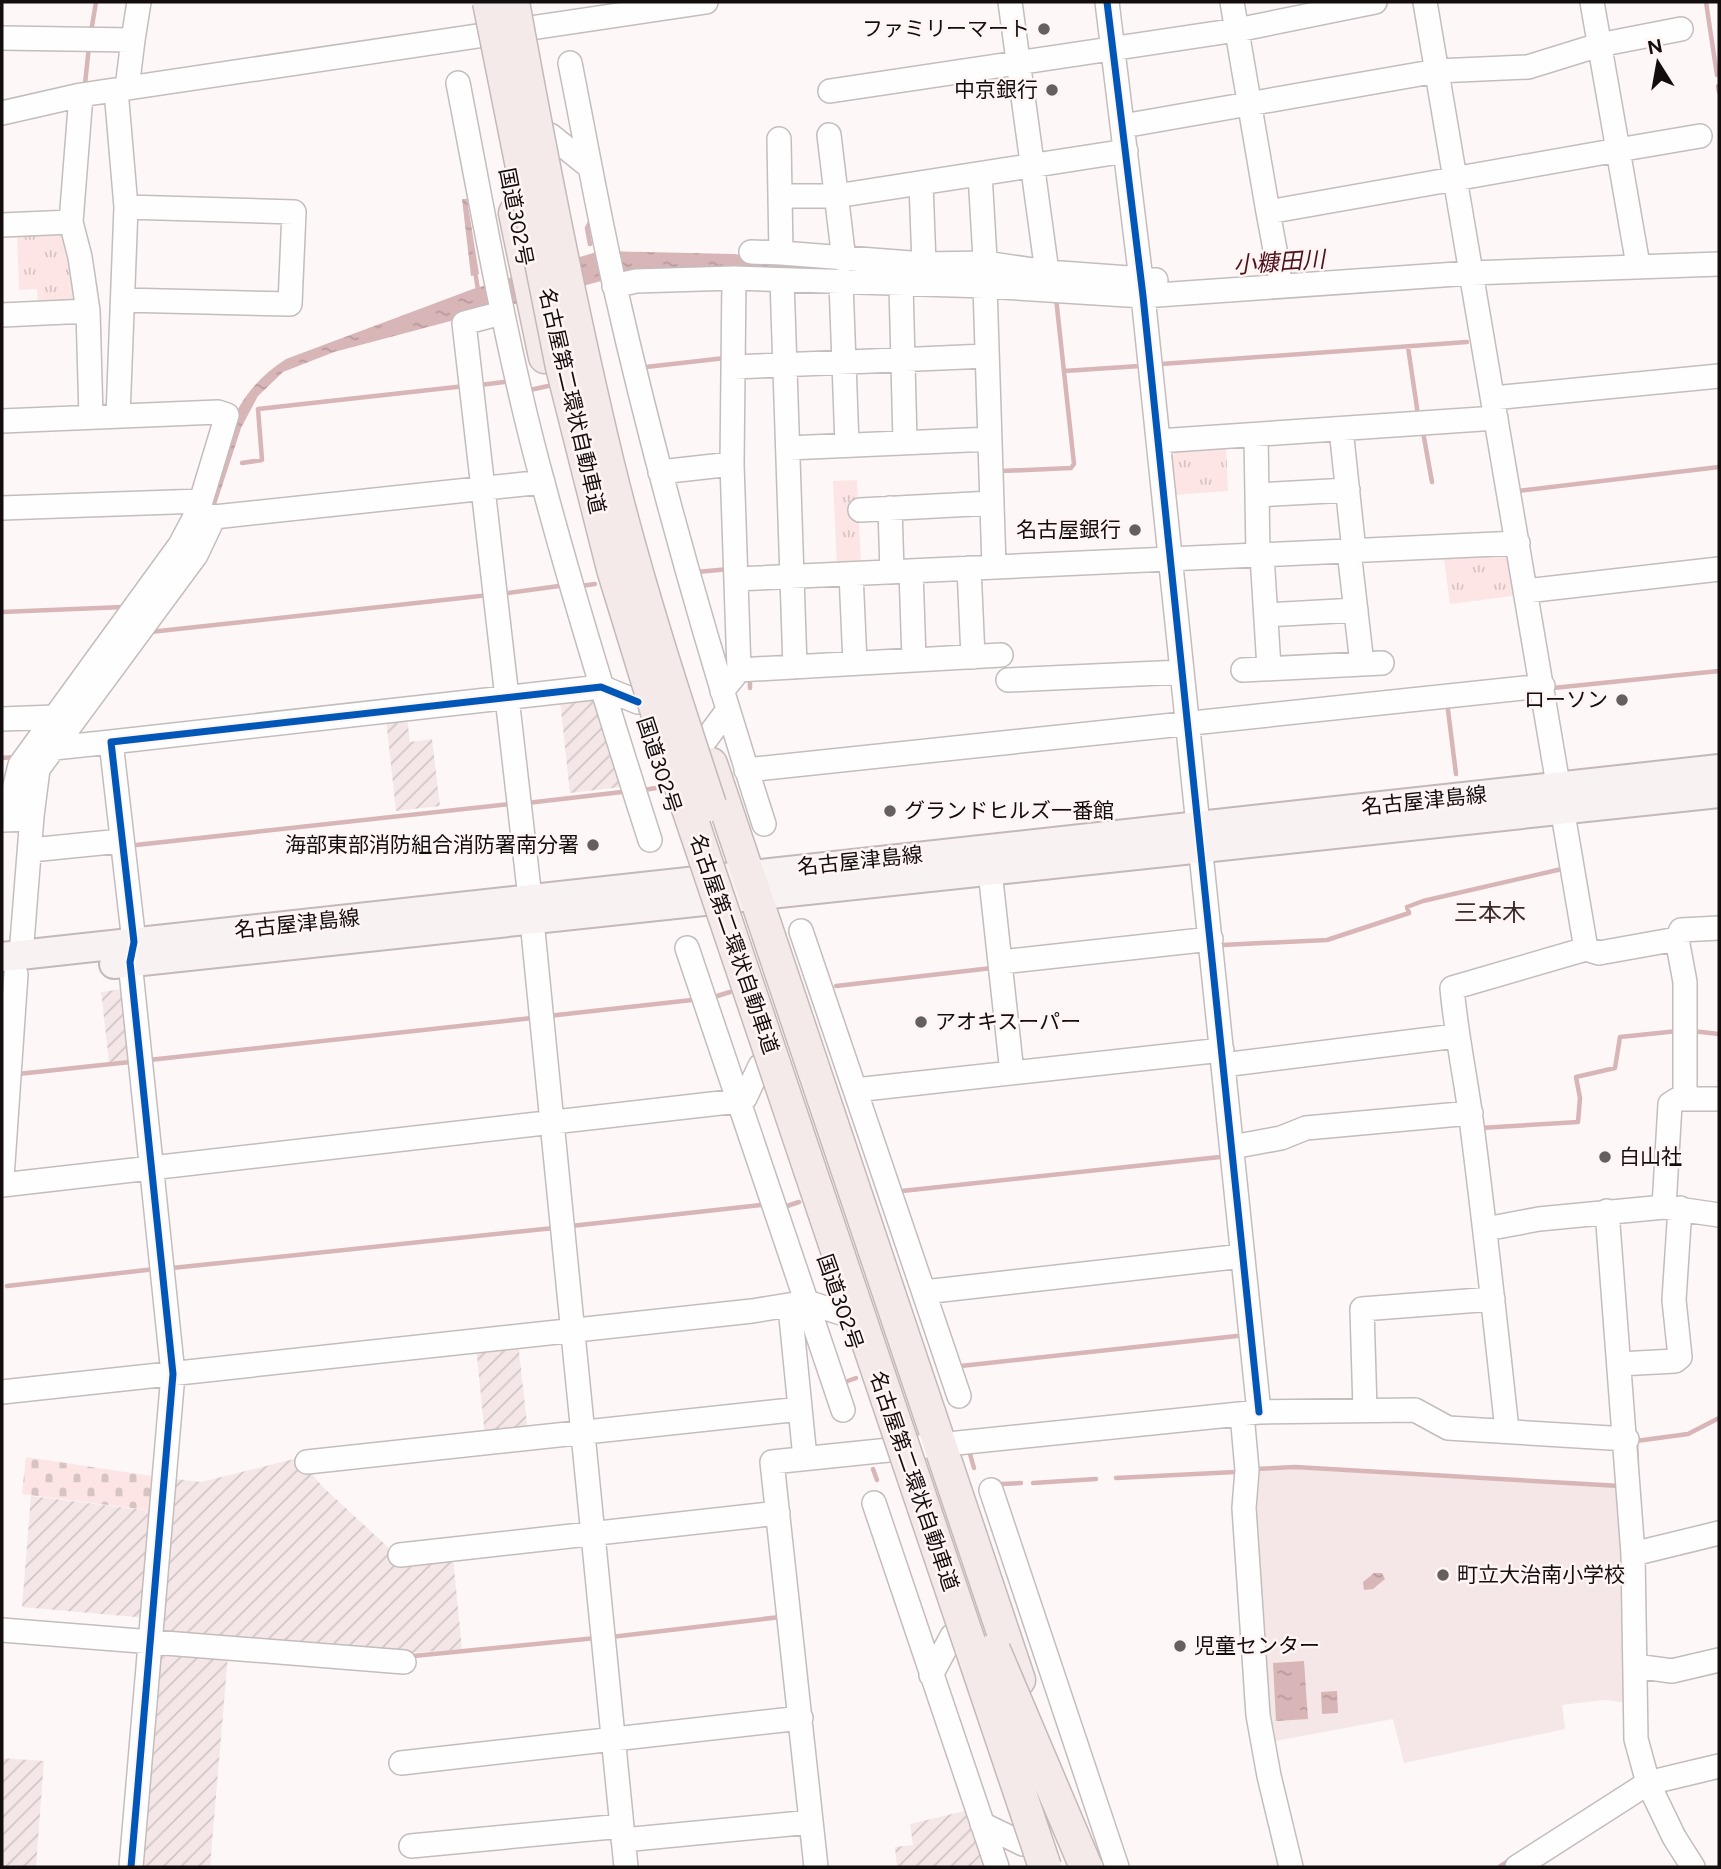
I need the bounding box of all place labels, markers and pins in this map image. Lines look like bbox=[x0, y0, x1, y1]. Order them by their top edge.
place label: ファミリーマート bbox=[862, 16, 1030, 41]
marker: ファミリーマート bbox=[1036, 21, 1052, 37]
place label: 中京銀行 bbox=[954, 77, 1038, 102]
marker: 中京銀行 bbox=[1044, 82, 1060, 98]
place label: 名古屋銀行 bbox=[1016, 517, 1121, 542]
marker: 名古屋銀行 bbox=[1127, 522, 1143, 538]
place label: ローソン bbox=[1524, 687, 1608, 712]
marker: ローソン bbox=[1614, 692, 1630, 708]
place label: グランドヒルズ一番館 bbox=[904, 798, 1114, 823]
marker: グランドヒルズ一番館 bbox=[882, 803, 898, 819]
place label: 海部東部消防組合消防署南分署 bbox=[285, 832, 579, 857]
marker: 海部東部消防組合消防署南分署 bbox=[585, 837, 601, 853]
place label: アオキスーパー bbox=[935, 1009, 1081, 1034]
marker: アオキスーパー bbox=[913, 1014, 929, 1030]
place label: 白山社 bbox=[1619, 1144, 1682, 1169]
marker: 白山社 bbox=[1597, 1149, 1613, 1165]
place label: 町立大治南小学校 bbox=[1457, 1562, 1625, 1587]
marker: 町立大治南小学校 bbox=[1435, 1567, 1451, 1583]
place label: 児童センター bbox=[1194, 1633, 1320, 1658]
marker: 児童センター bbox=[1172, 1638, 1188, 1654]

